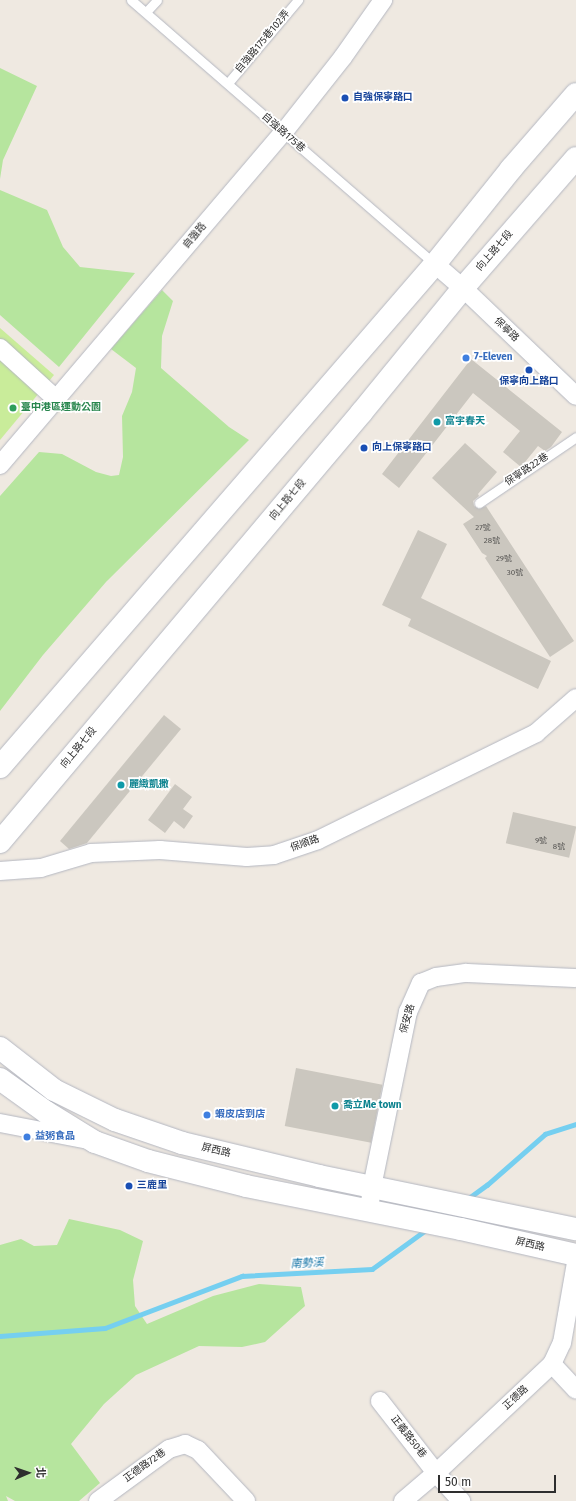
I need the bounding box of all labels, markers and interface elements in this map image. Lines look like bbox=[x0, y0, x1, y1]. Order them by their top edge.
street label: 自強路175巷102弄 bbox=[233, 8, 293, 76]
place label: 自強保寧路口 bbox=[353, 92, 413, 104]
marker: 自強保寧路口 bbox=[340, 93, 350, 103]
street label: 自強路175巷 bbox=[259, 111, 307, 155]
street label: 自強路 bbox=[181, 221, 209, 251]
street label: 向上路七段 bbox=[474, 228, 516, 274]
street label: 保寧路 bbox=[491, 315, 521, 345]
place label: 7-Eleven bbox=[474, 352, 513, 364]
marker: 7-Eleven bbox=[461, 353, 471, 363]
marker: 保寧向上路口 bbox=[524, 365, 534, 375]
place label: 保寧向上路口 bbox=[499, 376, 559, 388]
place label: 臺中港區運動公園 bbox=[21, 402, 101, 414]
marker: 臺中港區運動公園 bbox=[8, 403, 18, 413]
place label: 富宇春天 bbox=[445, 416, 485, 428]
marker: 富宇春天 bbox=[432, 417, 442, 427]
place label: 向上保寧路口 bbox=[372, 442, 432, 454]
marker: 向上保寧路口 bbox=[359, 443, 369, 453]
street label: 保寧路22巷 bbox=[503, 451, 551, 489]
street label: 向上路七段 bbox=[267, 477, 309, 523]
house number: 27號 bbox=[475, 523, 491, 533]
house number: 28號 bbox=[484, 536, 500, 546]
house number: 29號 bbox=[496, 554, 512, 564]
house number: 30號 bbox=[507, 568, 523, 578]
street label: 向上路七段 bbox=[58, 725, 100, 771]
place label: 麗緻凱撒 bbox=[129, 779, 169, 791]
marker: 麗緻凱撒 bbox=[116, 780, 126, 790]
street label: 保順路 bbox=[289, 833, 321, 855]
house number: 9號 bbox=[535, 836, 547, 846]
house number: 8號 bbox=[553, 842, 565, 852]
street label: 保安路 bbox=[398, 1003, 418, 1035]
place label: 喬立Me town bbox=[343, 1100, 402, 1112]
marker: 喬立Me town bbox=[330, 1101, 340, 1111]
place label: 蝦皮店到店 bbox=[215, 1109, 265, 1121]
marker: 蝦皮店到店 bbox=[202, 1110, 212, 1120]
place label: 益粥食品 bbox=[35, 1131, 75, 1143]
marker: 益粥食品 bbox=[22, 1132, 32, 1142]
street label: 屏西路 bbox=[200, 1142, 232, 1160]
place label: 三鹿里 bbox=[137, 1180, 167, 1192]
marker: 三鹿里 bbox=[124, 1181, 134, 1191]
street label: 屏西路 bbox=[514, 1236, 546, 1254]
water label: 南勢溪 bbox=[290, 1257, 324, 1271]
street label: 正德路 bbox=[501, 1383, 531, 1413]
street label: 正義路50巷 bbox=[388, 1413, 428, 1461]
street label: 正德路72巷 bbox=[122, 1447, 168, 1485]
north arrow bbox=[8, 1453, 48, 1493]
text: 北 bbox=[34, 1467, 47, 1478]
scale bar bbox=[440, 1467, 558, 1493]
text: 50 m bbox=[445, 1475, 471, 1489]

